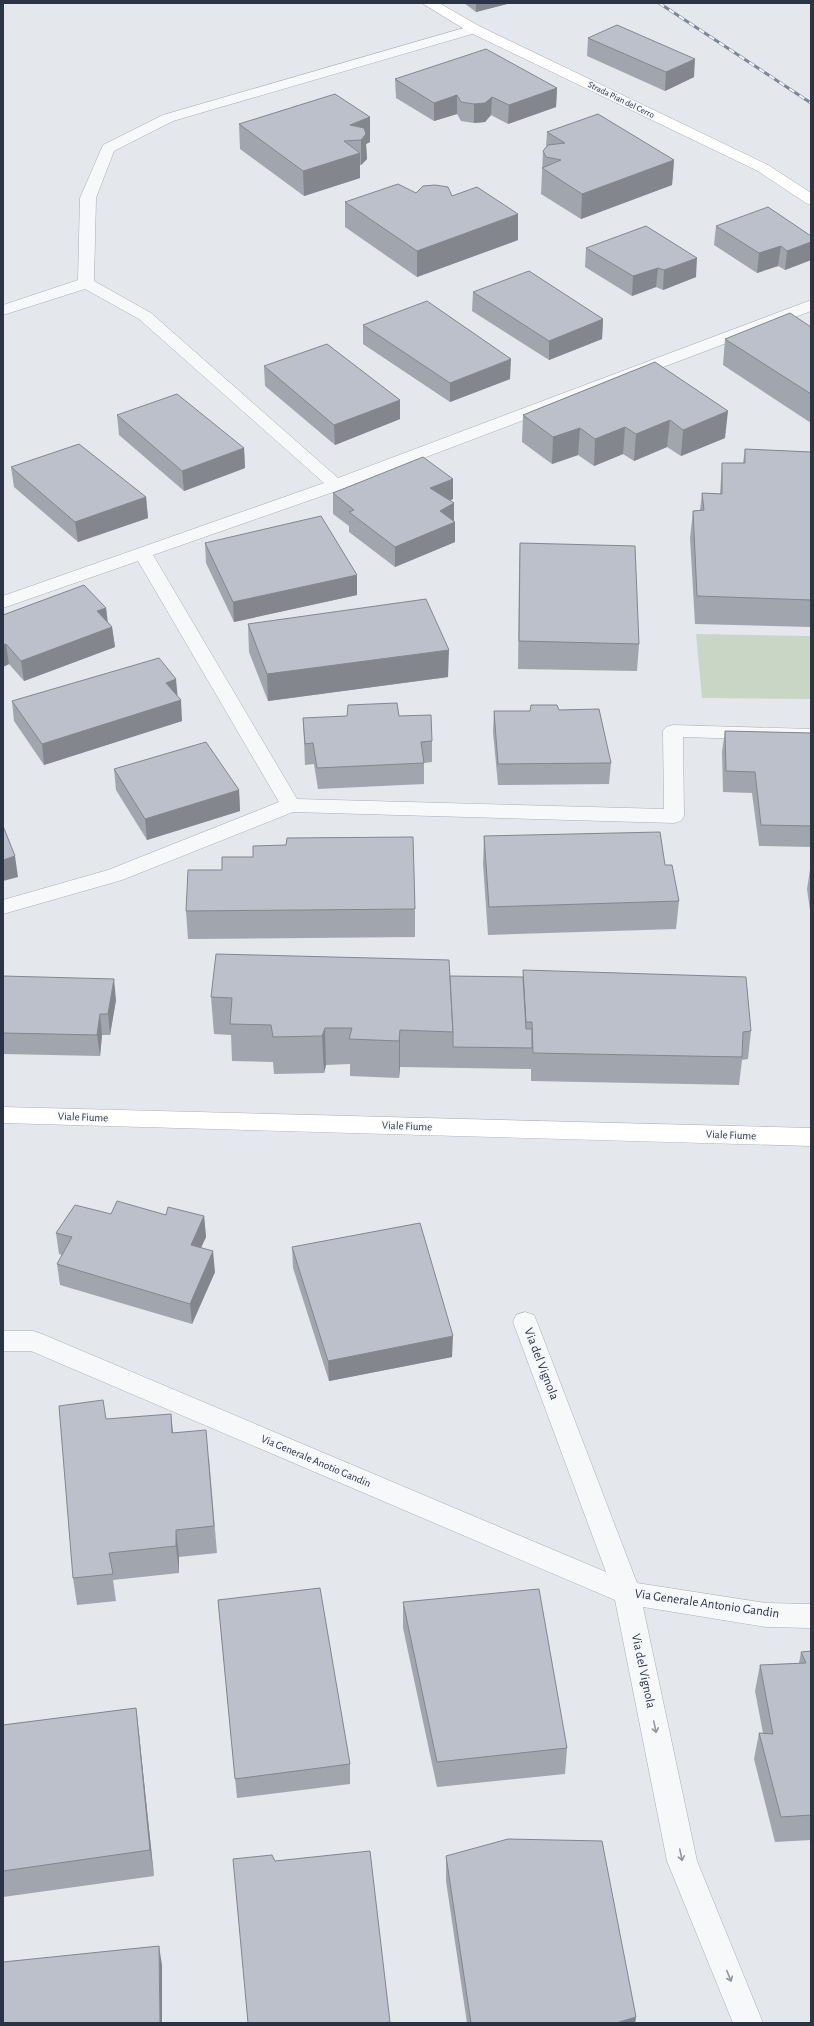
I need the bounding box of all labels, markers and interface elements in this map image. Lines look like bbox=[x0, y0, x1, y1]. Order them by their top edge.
street label: Strada Pian del Cerro bbox=[586, 80, 656, 120]
street label: Viale Fiume bbox=[58, 1111, 108, 1123]
street label: Viale Fiume bbox=[382, 1120, 432, 1132]
street label: Viale Fiume bbox=[706, 1129, 756, 1141]
street label: Via del Vignola bbox=[521, 1326, 561, 1402]
street label: Via Generale Anotio Gandin bbox=[260, 1433, 372, 1489]
street label: Via Generale Antonio Gandin bbox=[634, 1587, 780, 1621]
street label: Via del Vignola bbox=[629, 1633, 657, 1709]
one-way arrow bbox=[651, 1721, 659, 1734]
one-way arrow bbox=[678, 1848, 686, 1861]
one-way arrow bbox=[725, 1969, 733, 1981]

